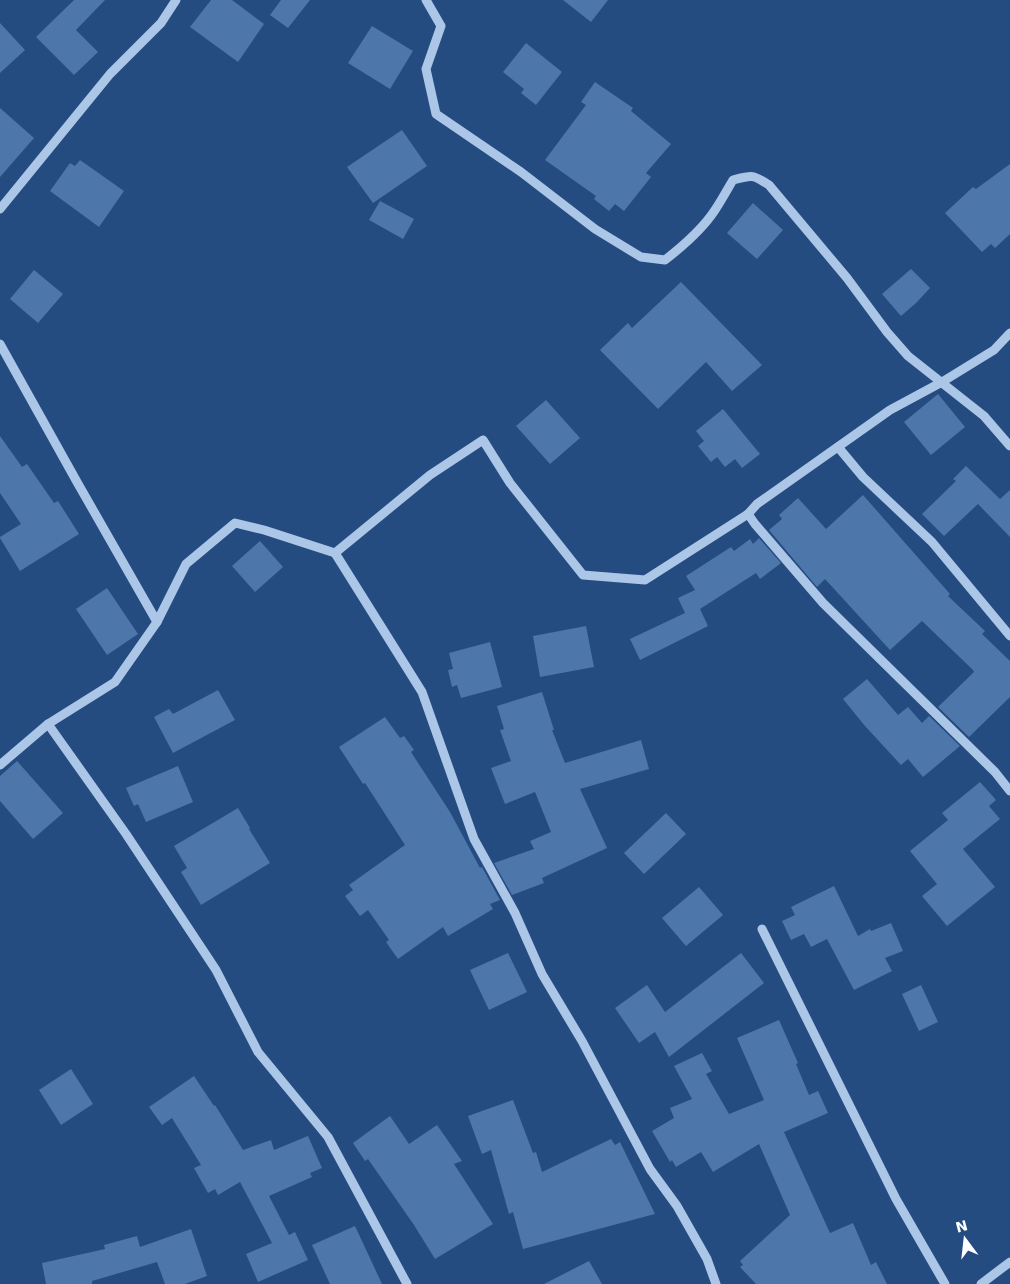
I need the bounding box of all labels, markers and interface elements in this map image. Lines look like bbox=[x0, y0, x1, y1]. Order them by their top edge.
north arrow bbox=[940, 1214, 990, 1264]
text: N bbox=[954, 1217, 969, 1236]

